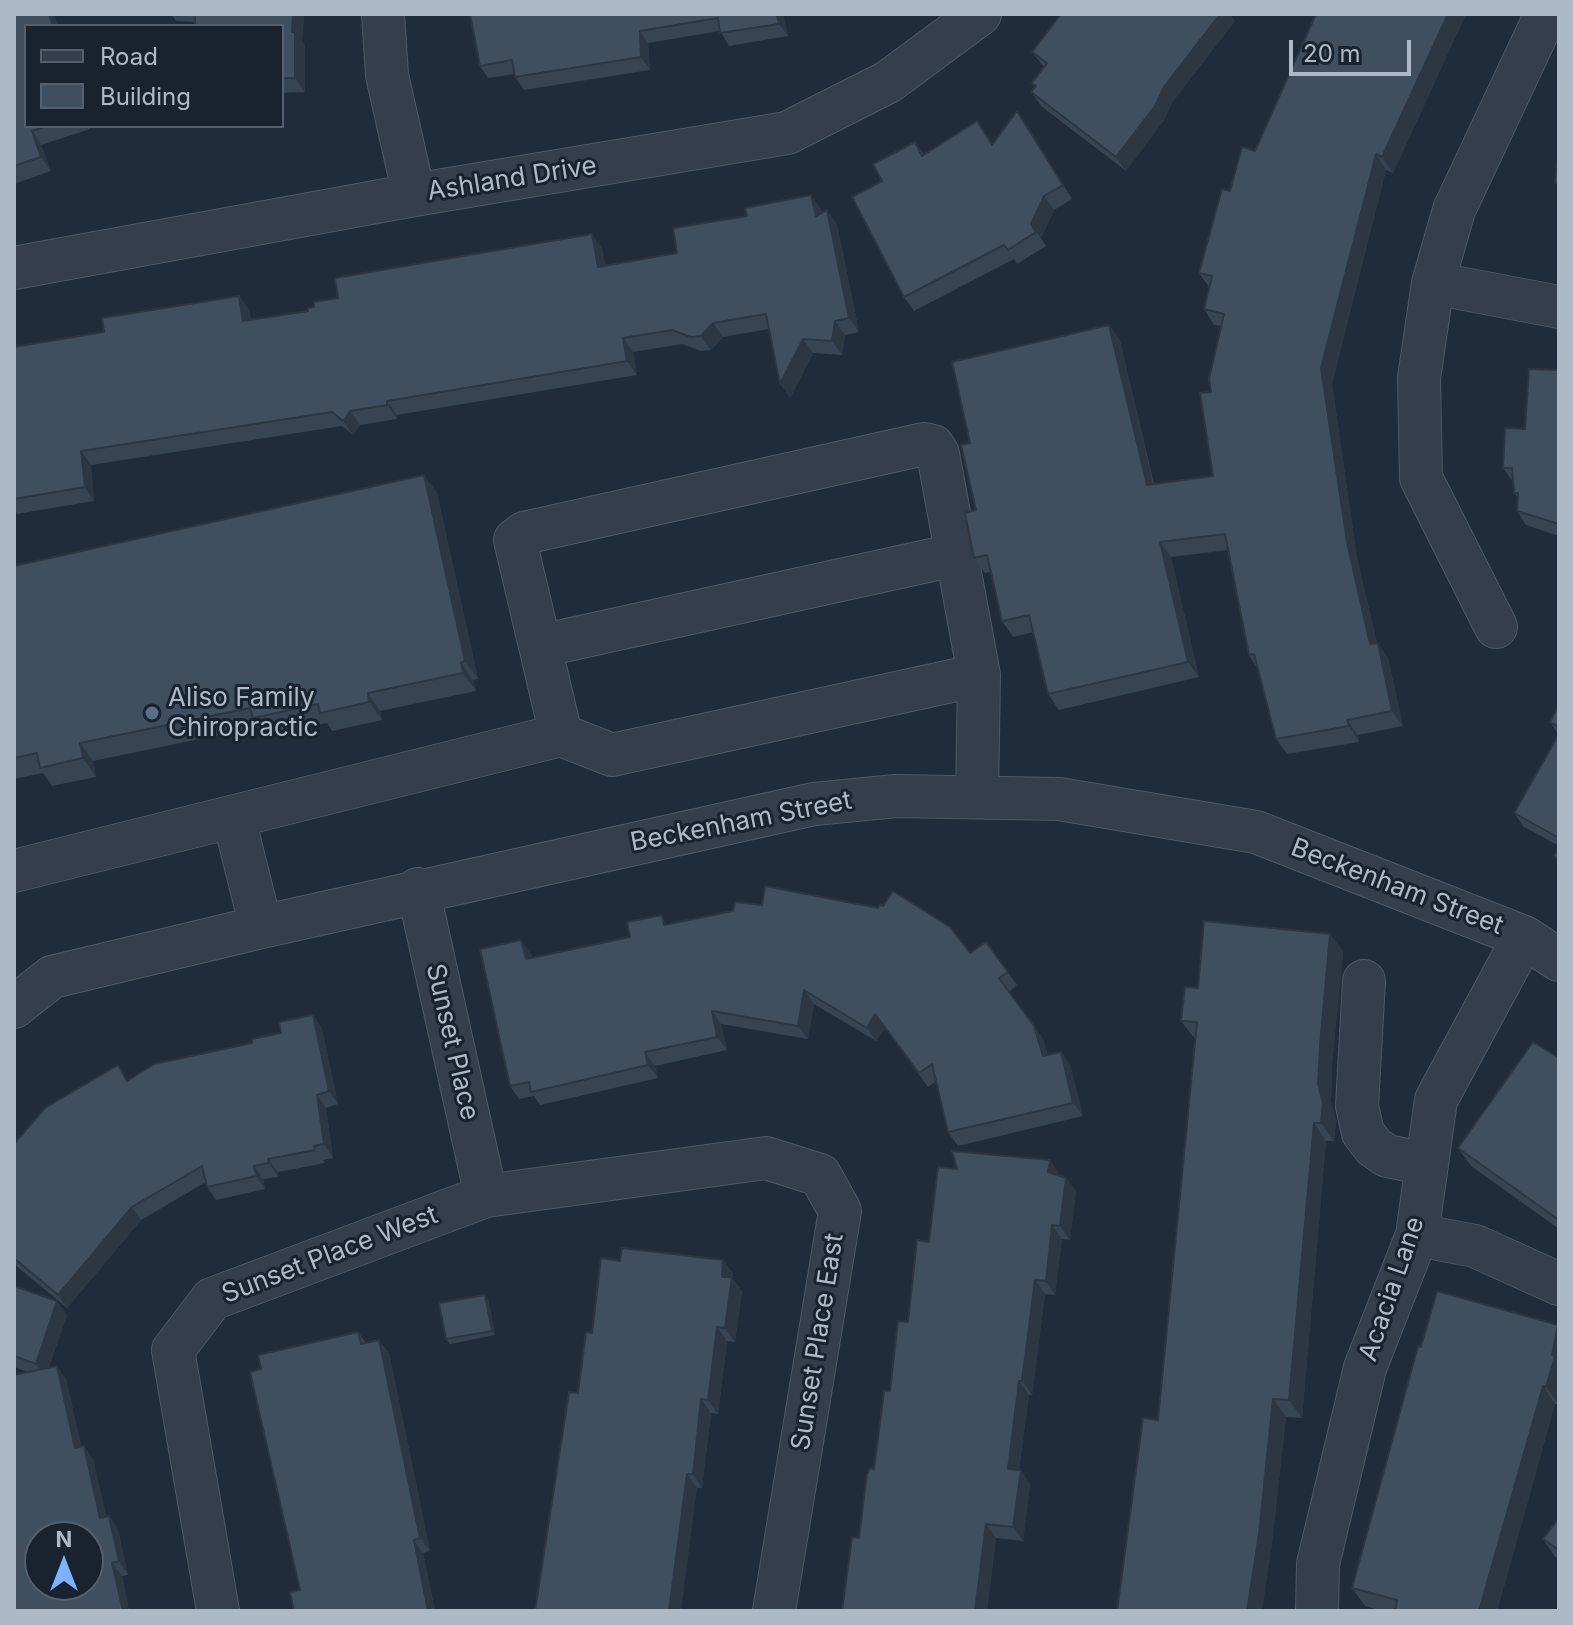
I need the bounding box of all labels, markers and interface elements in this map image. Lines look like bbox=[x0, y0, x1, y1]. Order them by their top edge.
legend bbox=[24, 24, 284, 128]
scale bar bbox=[1293, 24, 1415, 74]
text: 20 m bbox=[1303, 39, 1361, 68]
text: Road bbox=[100, 42, 158, 71]
text: Building bbox=[100, 82, 191, 111]
street label: Ashland Drive bbox=[425, 150, 599, 208]
place label: Aliso Family Chiropractic bbox=[168, 682, 318, 744]
marker: Aliso Family Chiropractic bbox=[143, 704, 161, 722]
street label: Beckenham Street bbox=[628, 785, 854, 859]
street label: Beckenham Street bbox=[1287, 832, 1507, 942]
street label: Sunset Place bbox=[419, 961, 485, 1123]
street label: Sunset Place West bbox=[218, 1199, 442, 1311]
street label: Acacia Lane bbox=[1353, 1213, 1431, 1365]
street label: Sunset Place East bbox=[785, 1231, 851, 1453]
north arrow bbox=[24, 1521, 104, 1601]
text: N bbox=[56, 1526, 72, 1552]

